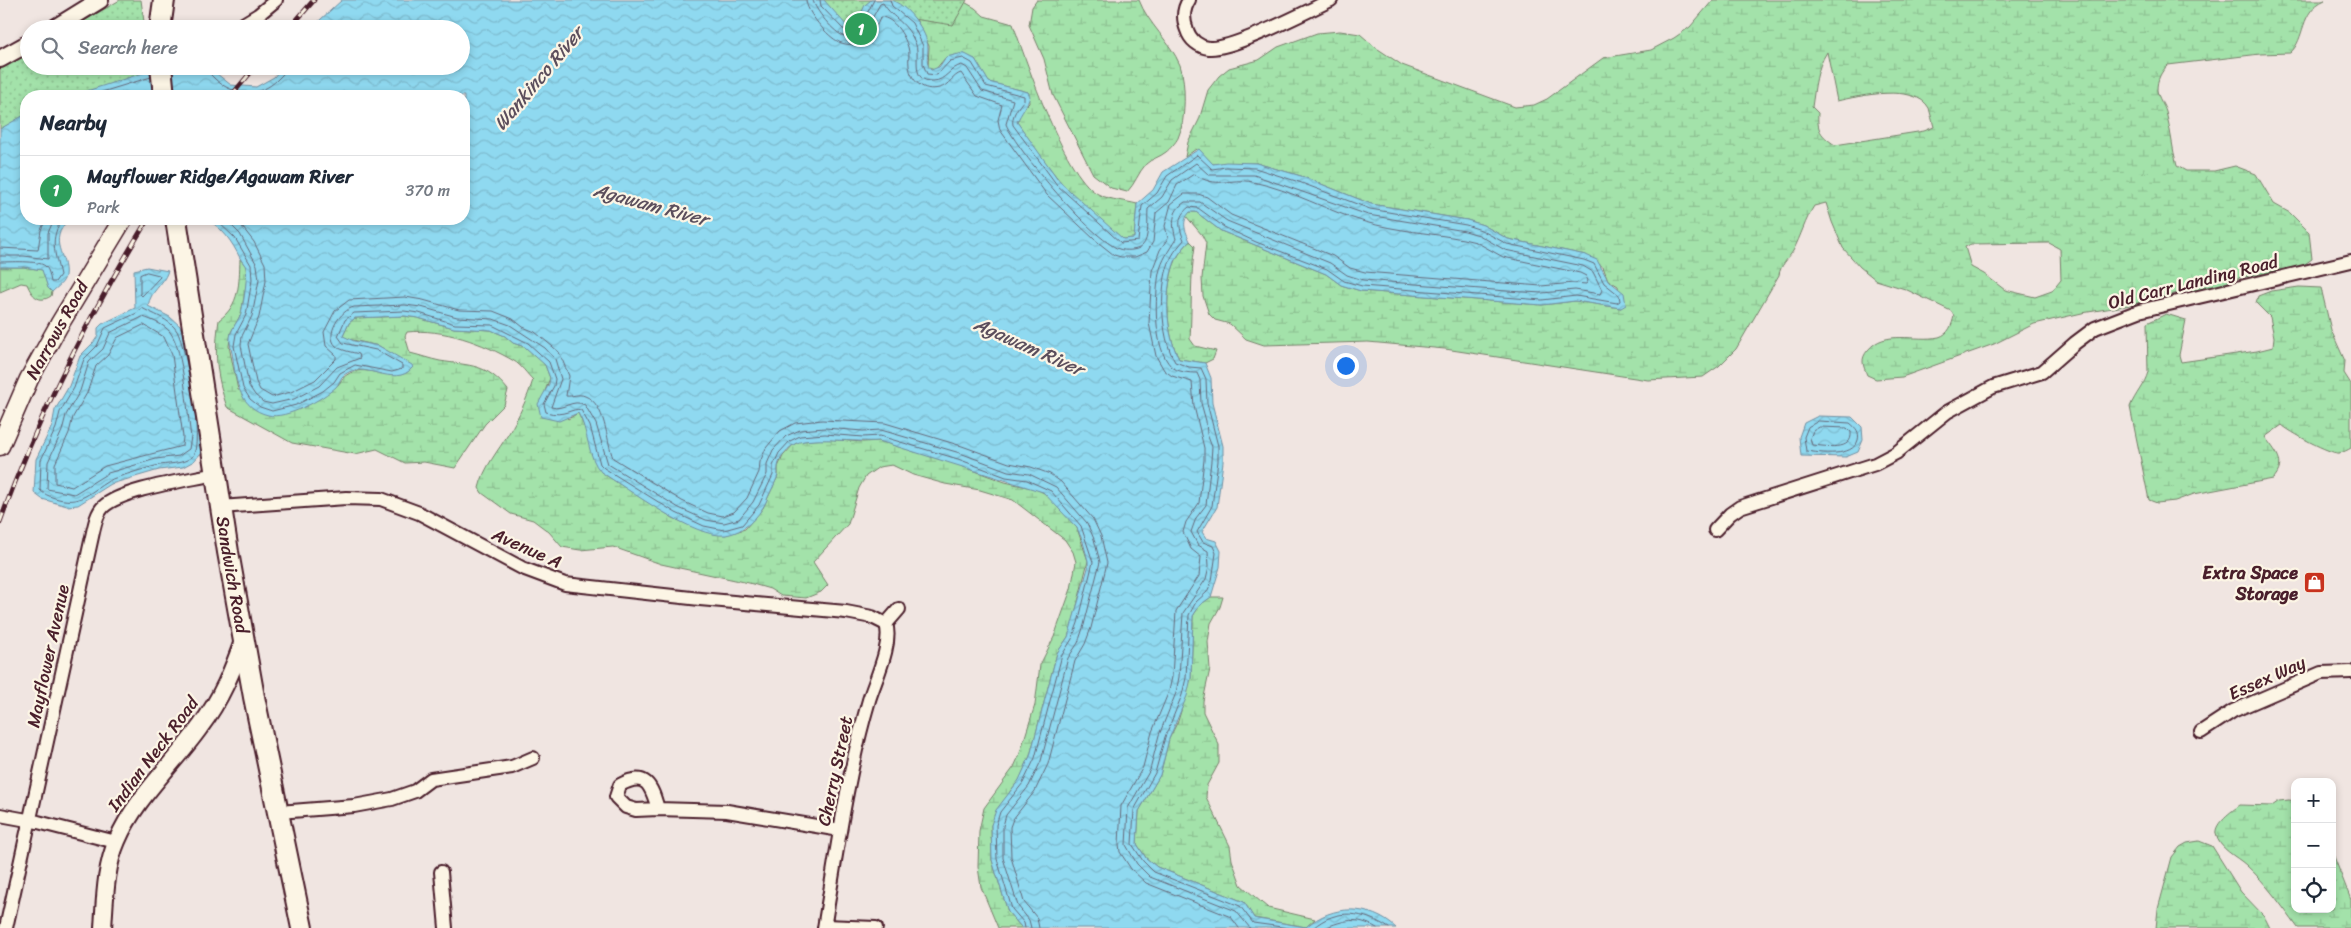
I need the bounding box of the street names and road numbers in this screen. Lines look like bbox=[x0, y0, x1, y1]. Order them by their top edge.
street label: Old Carr Landing Road bbox=[2105, 245, 2283, 319]
street label: Narrows Road bbox=[17, 273, 98, 385]
street label: Sandwich Road bbox=[207, 514, 259, 637]
street label: Avenue A bbox=[486, 518, 567, 578]
street label: Mayflower Avenue bbox=[17, 581, 79, 731]
street label: Essex Way bbox=[2223, 646, 2312, 709]
street label: Indian Neck Road bbox=[98, 688, 208, 819]
street label: Cherry Street bbox=[808, 713, 862, 829]

